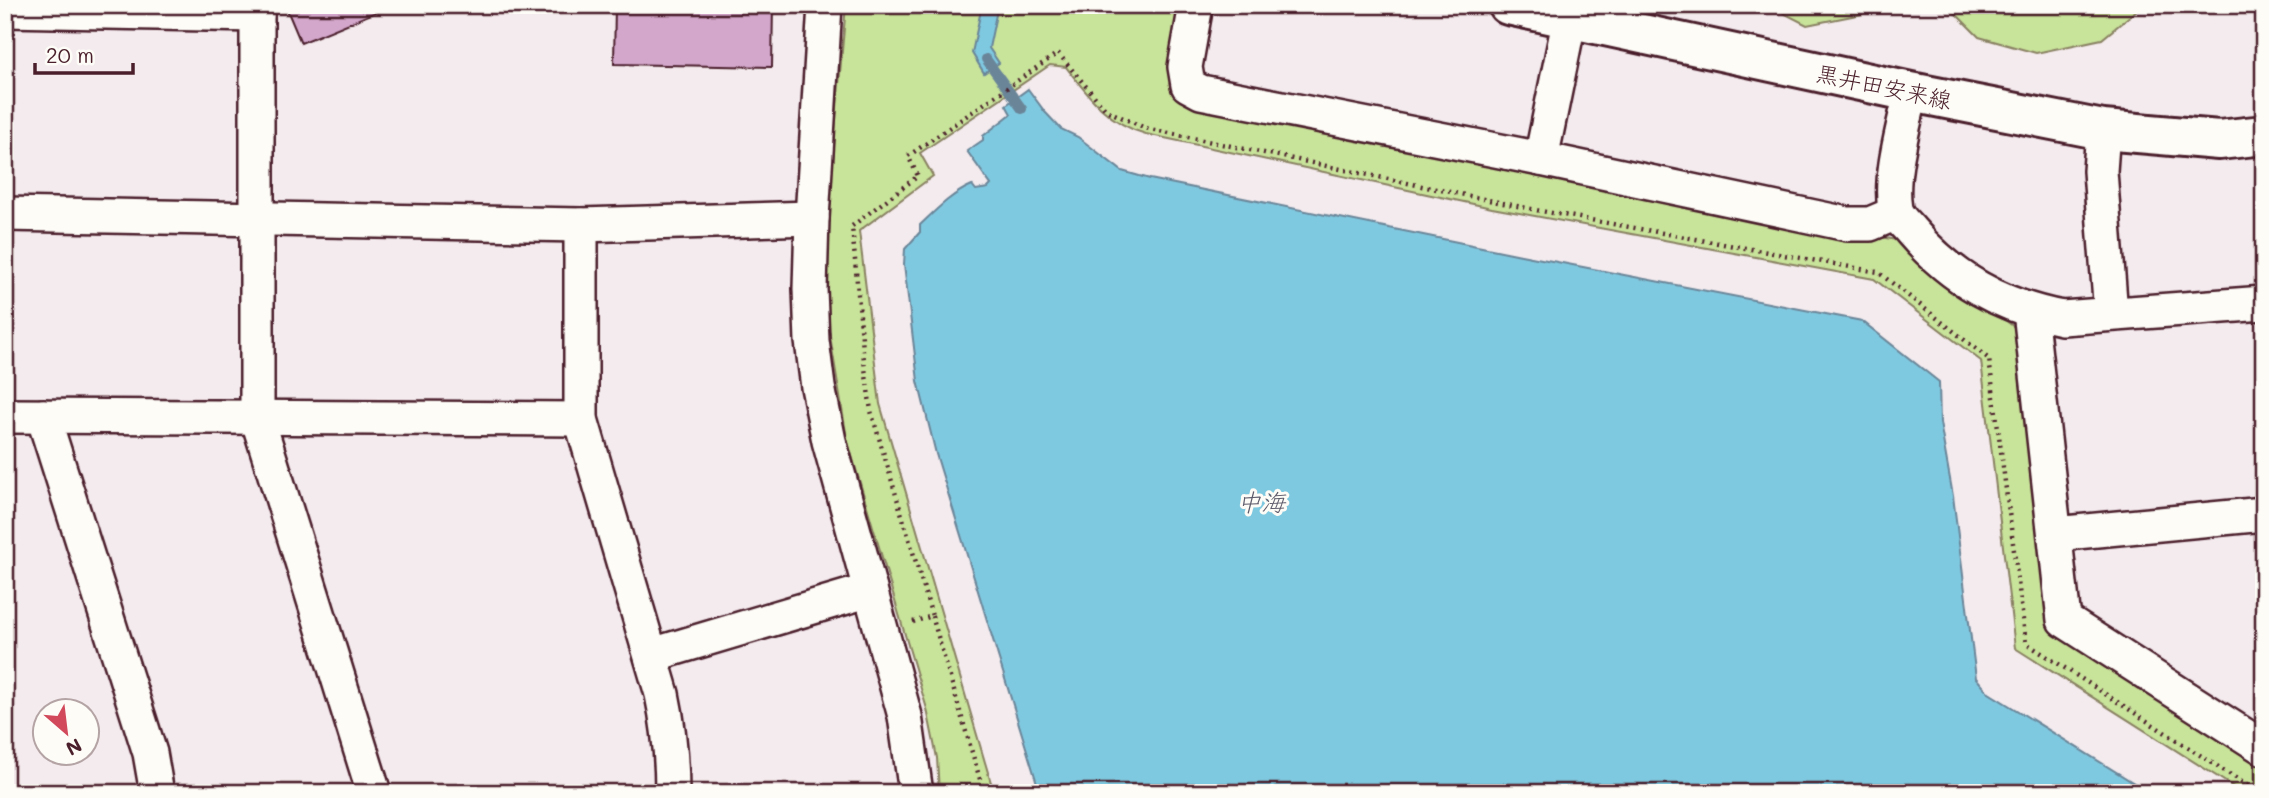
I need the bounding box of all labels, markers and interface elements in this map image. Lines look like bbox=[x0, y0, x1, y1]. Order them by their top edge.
scale bar bbox=[35, 32, 133, 76]
text: 20 m bbox=[46, 41, 94, 68]
street label: 黒井田安来線 bbox=[1813, 57, 1955, 115]
water label: 中海 bbox=[1237, 486, 1287, 517]
north arrow bbox=[32, 696, 102, 766]
text: N bbox=[62, 733, 86, 762]

